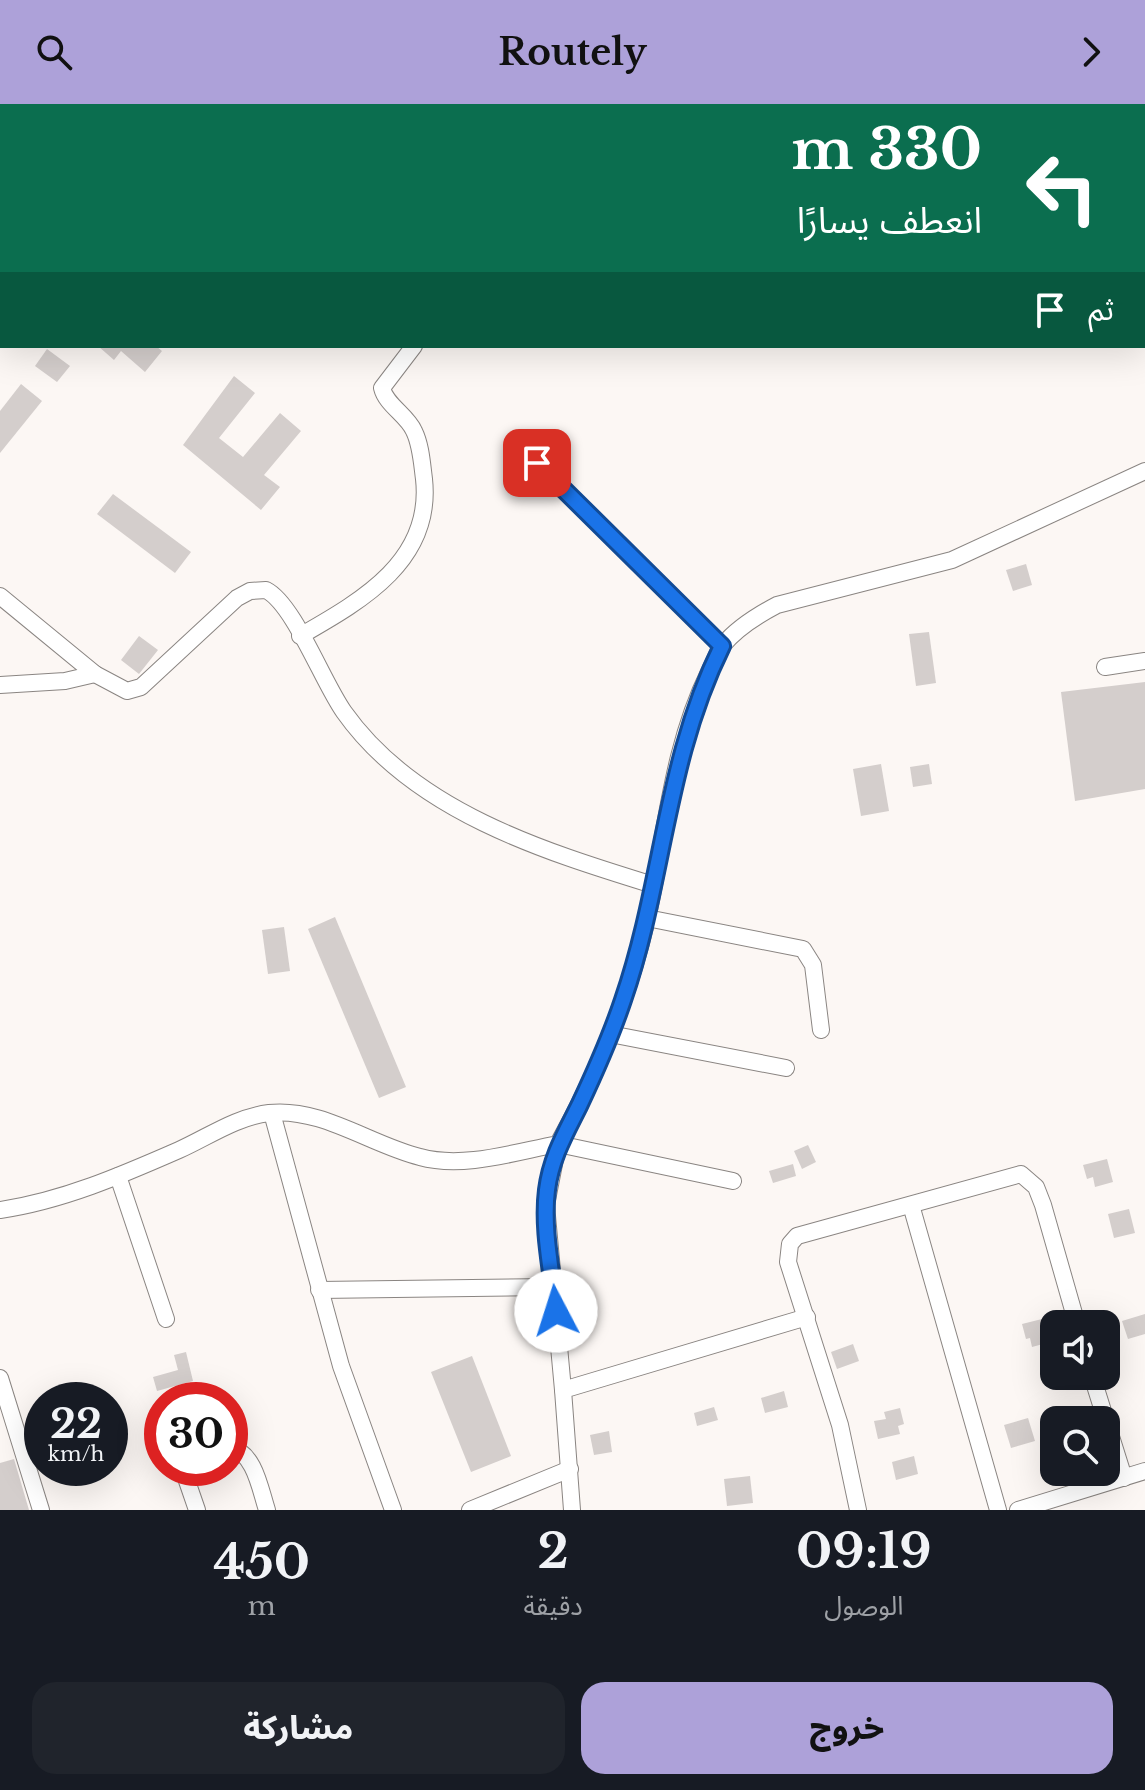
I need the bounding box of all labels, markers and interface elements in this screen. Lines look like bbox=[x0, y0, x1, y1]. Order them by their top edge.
icon: search bbox=[32, 30, 76, 74]
text: Routely bbox=[498, 30, 647, 75]
icon: forward bbox=[1069, 30, 1113, 74]
text: 330 m bbox=[792, 115, 982, 184]
icon: left bbox=[1010, 136, 1114, 240]
text: انعطف يسارًا bbox=[797, 198, 982, 243]
icon: arrive bbox=[1028, 288, 1072, 332]
text: ثم bbox=[1088, 291, 1114, 328]
pin bbox=[503, 429, 571, 497]
icon: arrive bbox=[515, 441, 559, 485]
position arrow bbox=[514, 1269, 598, 1353]
map controls bbox=[1040, 1310, 1120, 1486]
button: sound bbox=[1040, 1310, 1120, 1390]
speed limit sign: 30 bbox=[144, 1382, 248, 1486]
text: 22 bbox=[50, 1399, 102, 1449]
button: search bbox=[1040, 1406, 1120, 1486]
text: km/h bbox=[48, 1442, 104, 1466]
text: 2 bbox=[537, 1521, 569, 1581]
text: 09:19 bbox=[796, 1521, 932, 1581]
text: 450 bbox=[213, 1532, 310, 1592]
text: m bbox=[248, 1590, 276, 1622]
text: دقيقة bbox=[523, 1590, 583, 1622]
text: الوصول bbox=[824, 1590, 903, 1622]
button: مشاركة bbox=[32, 1682, 565, 1774]
button: خروج bbox=[581, 1682, 1113, 1774]

